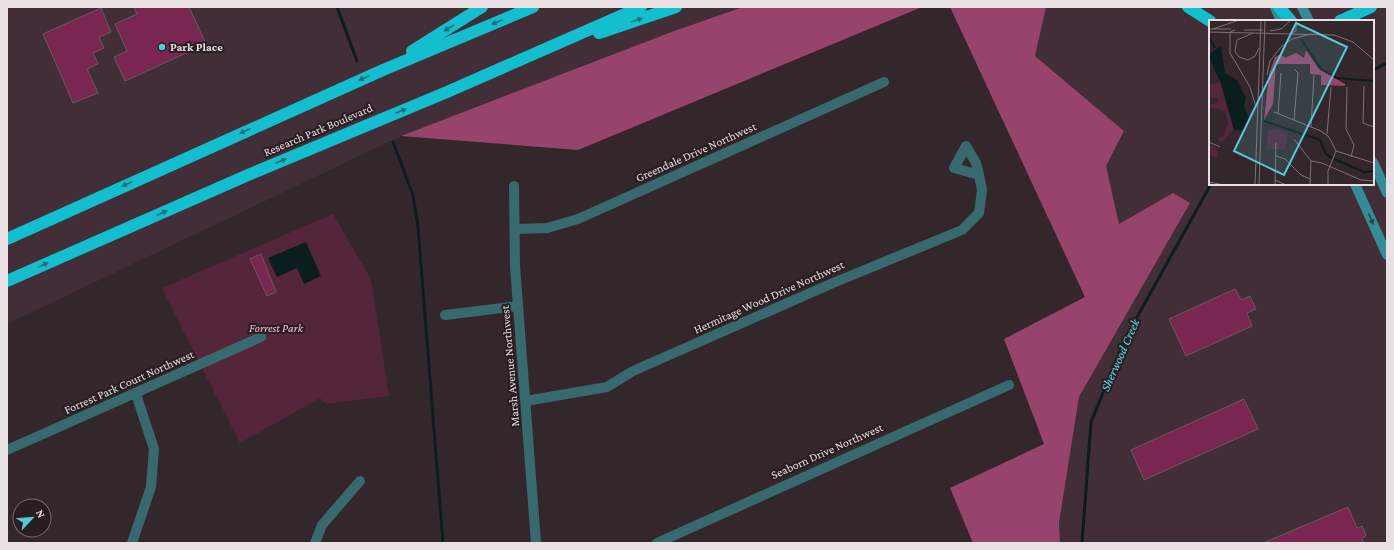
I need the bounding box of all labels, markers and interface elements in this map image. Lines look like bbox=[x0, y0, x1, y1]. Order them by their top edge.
one-way arrow bbox=[631, 17, 643, 23]
one-way arrow bbox=[491, 19, 502, 25]
inset map bbox=[1209, 20, 1374, 185]
one-way arrow bbox=[444, 24, 454, 32]
place label: Park Place bbox=[170, 40, 223, 54]
marker: Park Place bbox=[157, 42, 167, 52]
one-way arrow bbox=[359, 75, 370, 81]
street label: Research Park Boulevard bbox=[261, 100, 375, 159]
one-way arrow bbox=[395, 108, 407, 114]
street label: Greendale Drive Northwest bbox=[634, 119, 759, 185]
one-way arrow bbox=[240, 128, 251, 134]
one-way arrow bbox=[275, 158, 286, 164]
one-way arrow bbox=[121, 181, 132, 187]
one-way arrow bbox=[156, 210, 167, 216]
one-way arrow bbox=[1368, 214, 1374, 225]
street label: Hermitage Wood Drive Northwest bbox=[692, 257, 847, 337]
one-way arrow bbox=[37, 262, 49, 268]
street label: Marsh Avenue Northwest bbox=[498, 304, 522, 427]
water label: Sherwood Creek bbox=[1097, 315, 1143, 393]
park label: Forrest Park bbox=[249, 321, 304, 335]
street label: Forrest Park Court Northwest bbox=[62, 347, 197, 417]
street label: Seaborn Drive Northwest bbox=[769, 420, 886, 482]
north arrow bbox=[12, 498, 52, 538]
text: N bbox=[34, 508, 48, 520]

